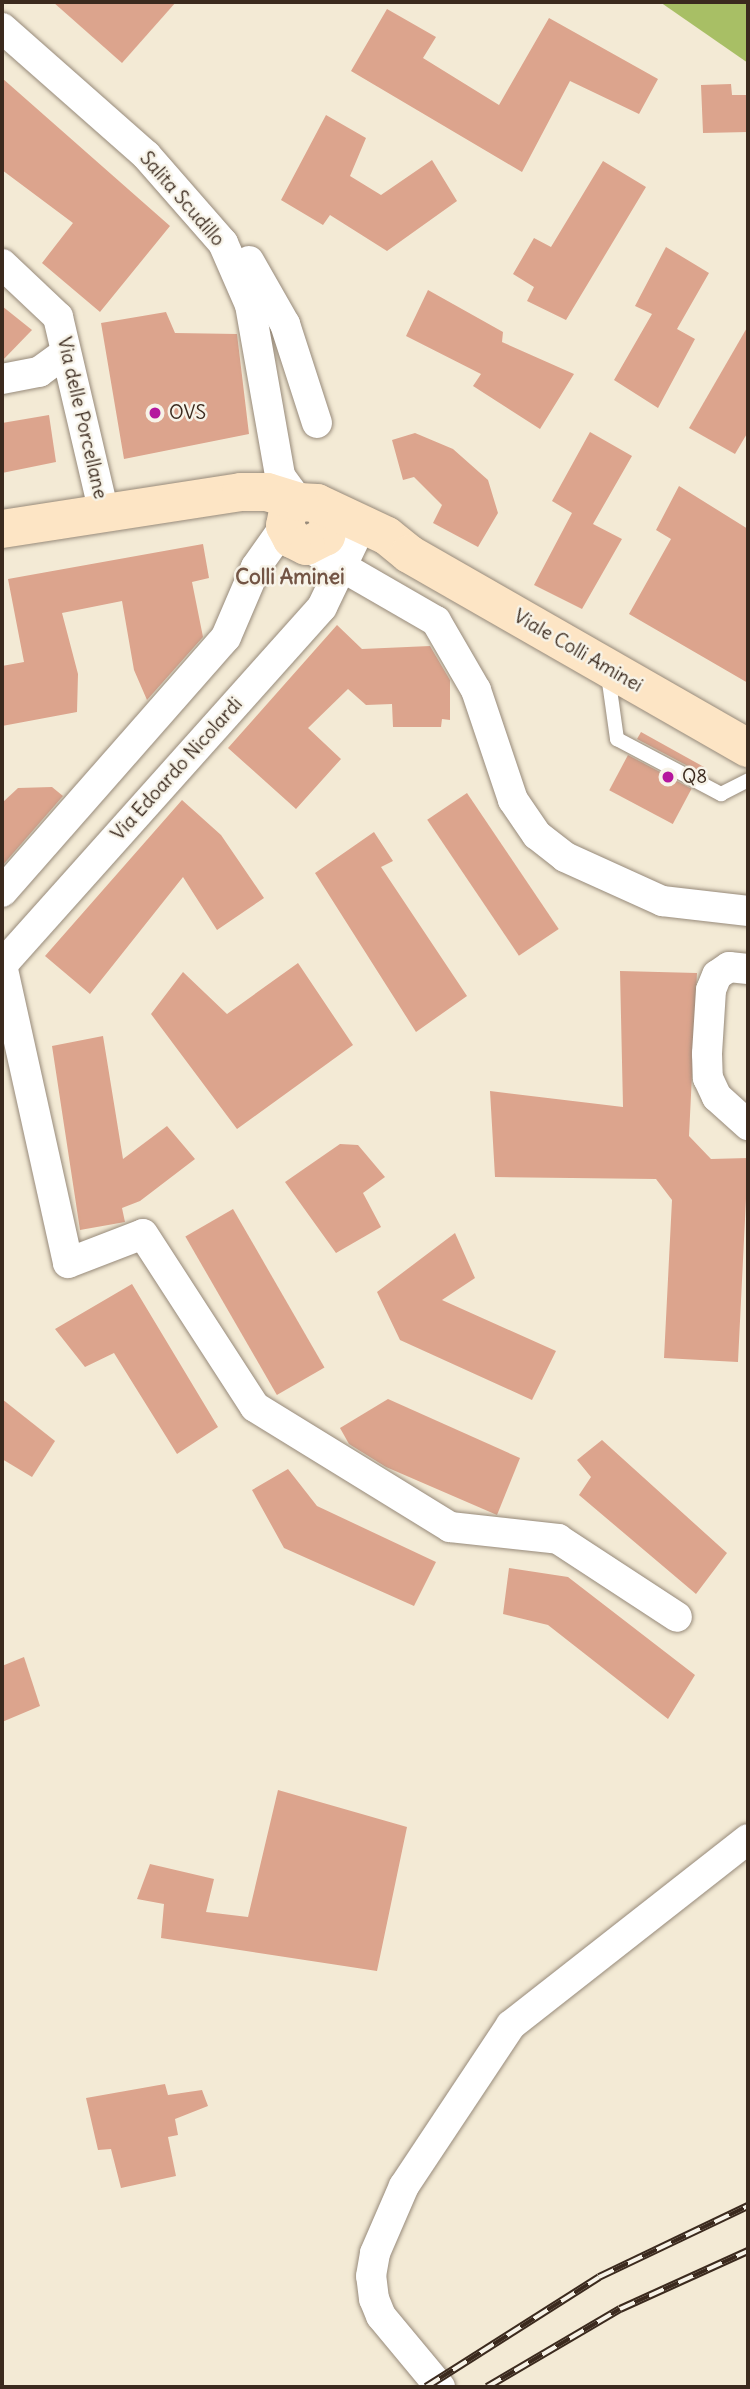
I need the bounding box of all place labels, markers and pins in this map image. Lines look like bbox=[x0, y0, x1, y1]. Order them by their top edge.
place label: OVS bbox=[169, 402, 206, 424]
marker: OVS bbox=[147, 405, 163, 421]
place label: Q8 bbox=[682, 766, 707, 788]
marker: Q8 bbox=[660, 769, 676, 785]

